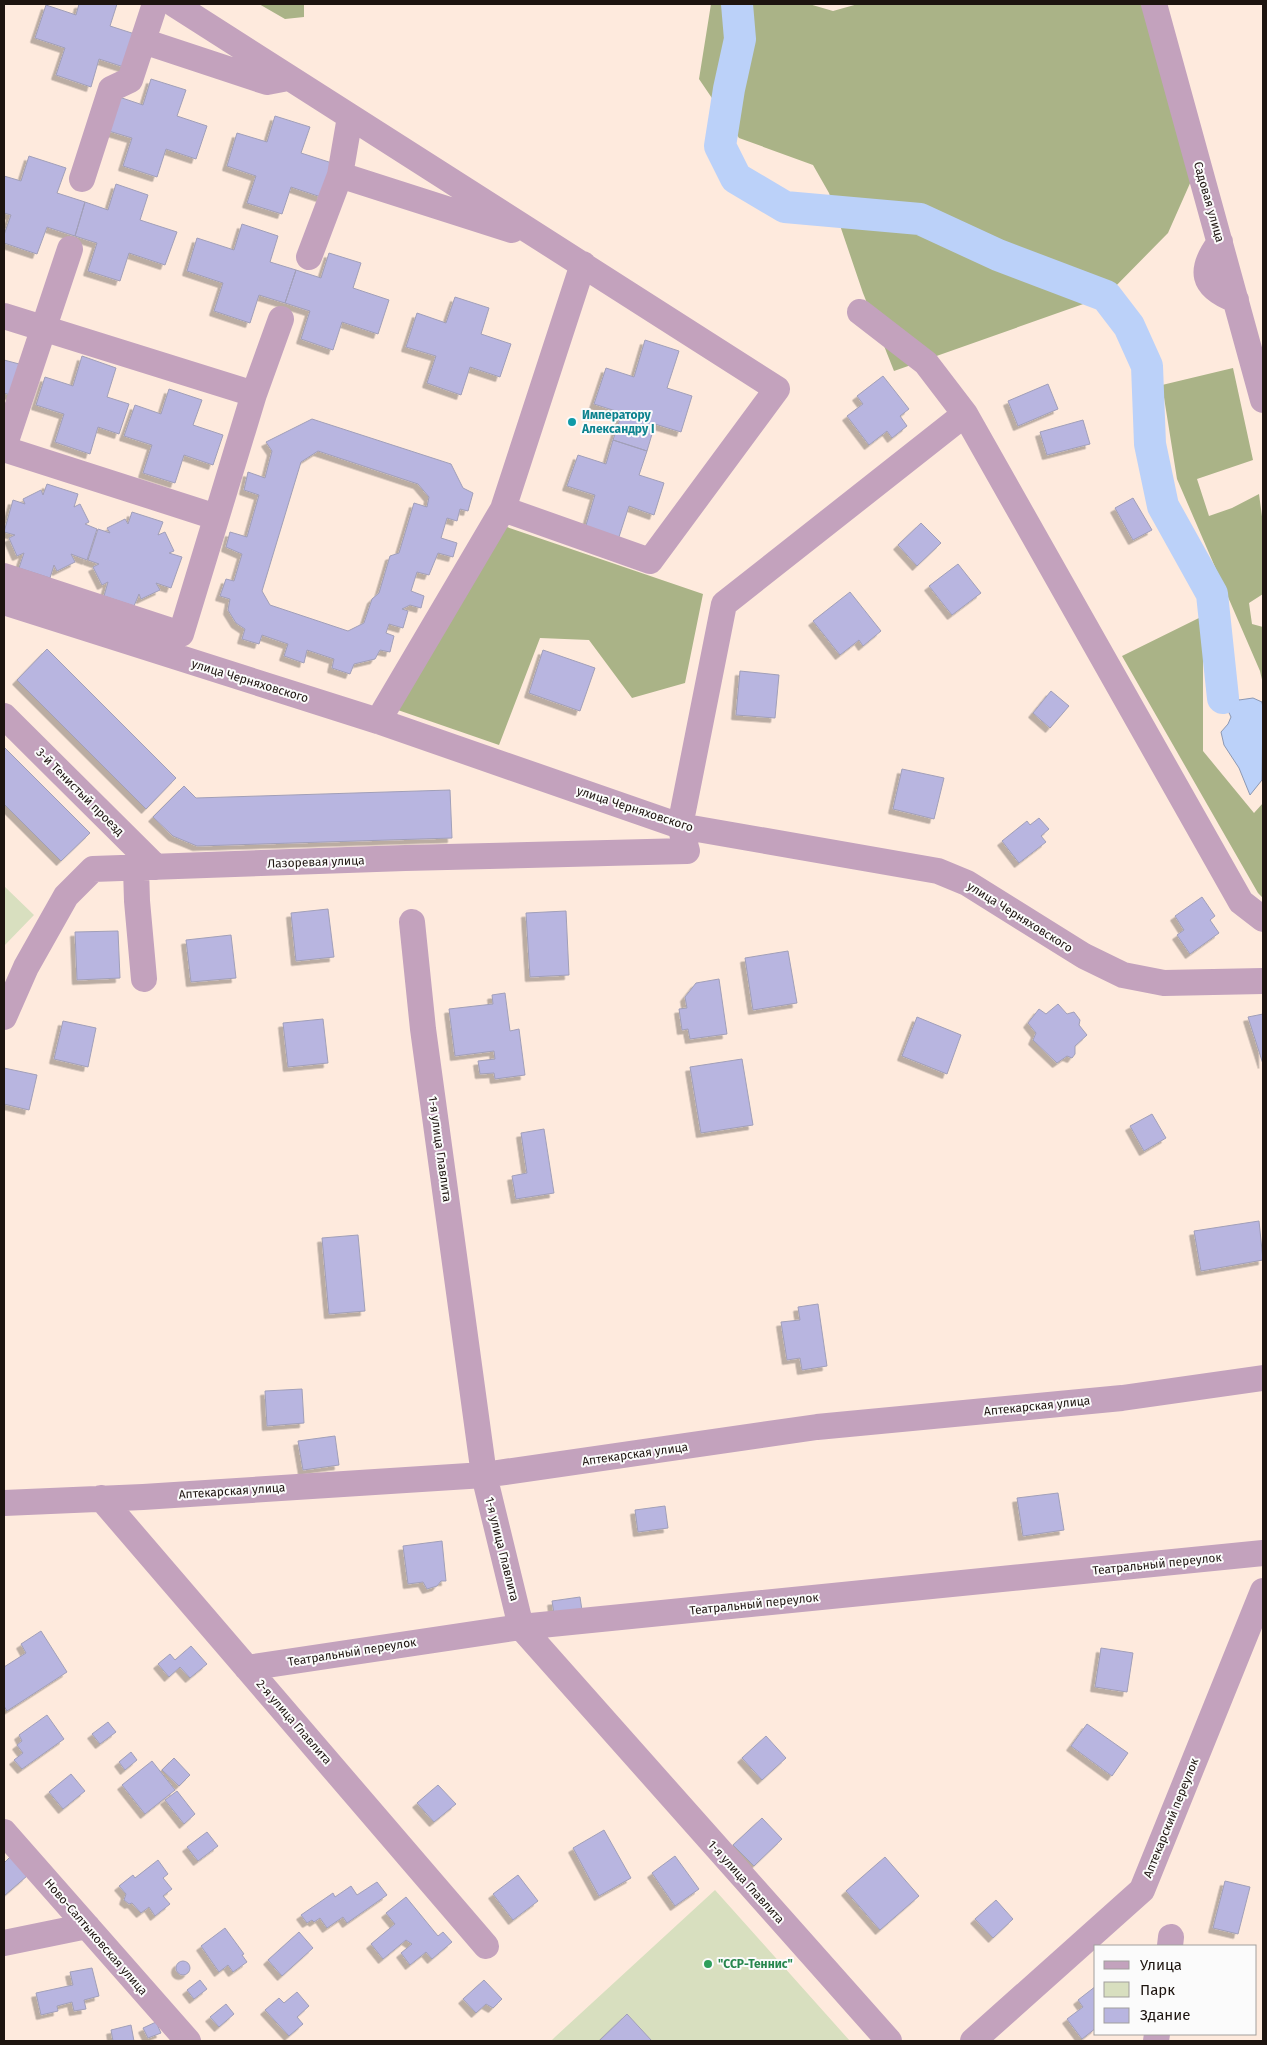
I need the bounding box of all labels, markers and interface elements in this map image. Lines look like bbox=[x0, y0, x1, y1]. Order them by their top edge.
street label: Садовая улица bbox=[1191, 160, 1227, 244]
place label: Императору Александру I bbox=[581, 408, 655, 436]
marker: Императору Александру I bbox=[566, 416, 578, 428]
street label: улица Черняховского bbox=[190, 657, 310, 705]
street label: 3-й Тенистый проезд bbox=[33, 745, 127, 839]
street label: улица Черняховского bbox=[575, 784, 695, 834]
street label: Лазоревая улица bbox=[267, 853, 365, 871]
street label: улица Черняховского bbox=[965, 879, 1075, 955]
street label: 1-я улица Главлита bbox=[426, 1095, 454, 1203]
street label: Аптекарская улица bbox=[983, 1393, 1091, 1419]
street label: Аптекарская улица bbox=[581, 1440, 689, 1468]
street label: Аптекарская улица bbox=[178, 1480, 286, 1502]
street label: 1-я улица Главлита bbox=[482, 1495, 522, 1603]
street label: Театральный переулок bbox=[1092, 1550, 1223, 1578]
street label: Театральный переулок bbox=[689, 1590, 820, 1618]
street label: Театральный переулок bbox=[287, 1635, 418, 1669]
street label: 2-я улица Главлита bbox=[253, 1677, 335, 1767]
street label: Аптекарский переулок bbox=[1141, 1755, 1202, 1880]
street label: 1-я улица Главлита bbox=[705, 1838, 787, 1926]
street label: Ново-Салтыковская улица bbox=[42, 1876, 150, 1998]
legend bbox=[1094, 1945, 1257, 2035]
text: Улица bbox=[1140, 1956, 1182, 1974]
place label: "ССР-Теннис" bbox=[718, 1957, 793, 1971]
marker: "ССР-Теннис" bbox=[702, 1958, 714, 1970]
text: Парк bbox=[1140, 1981, 1175, 1999]
text: Здание bbox=[1140, 2006, 1190, 2024]

